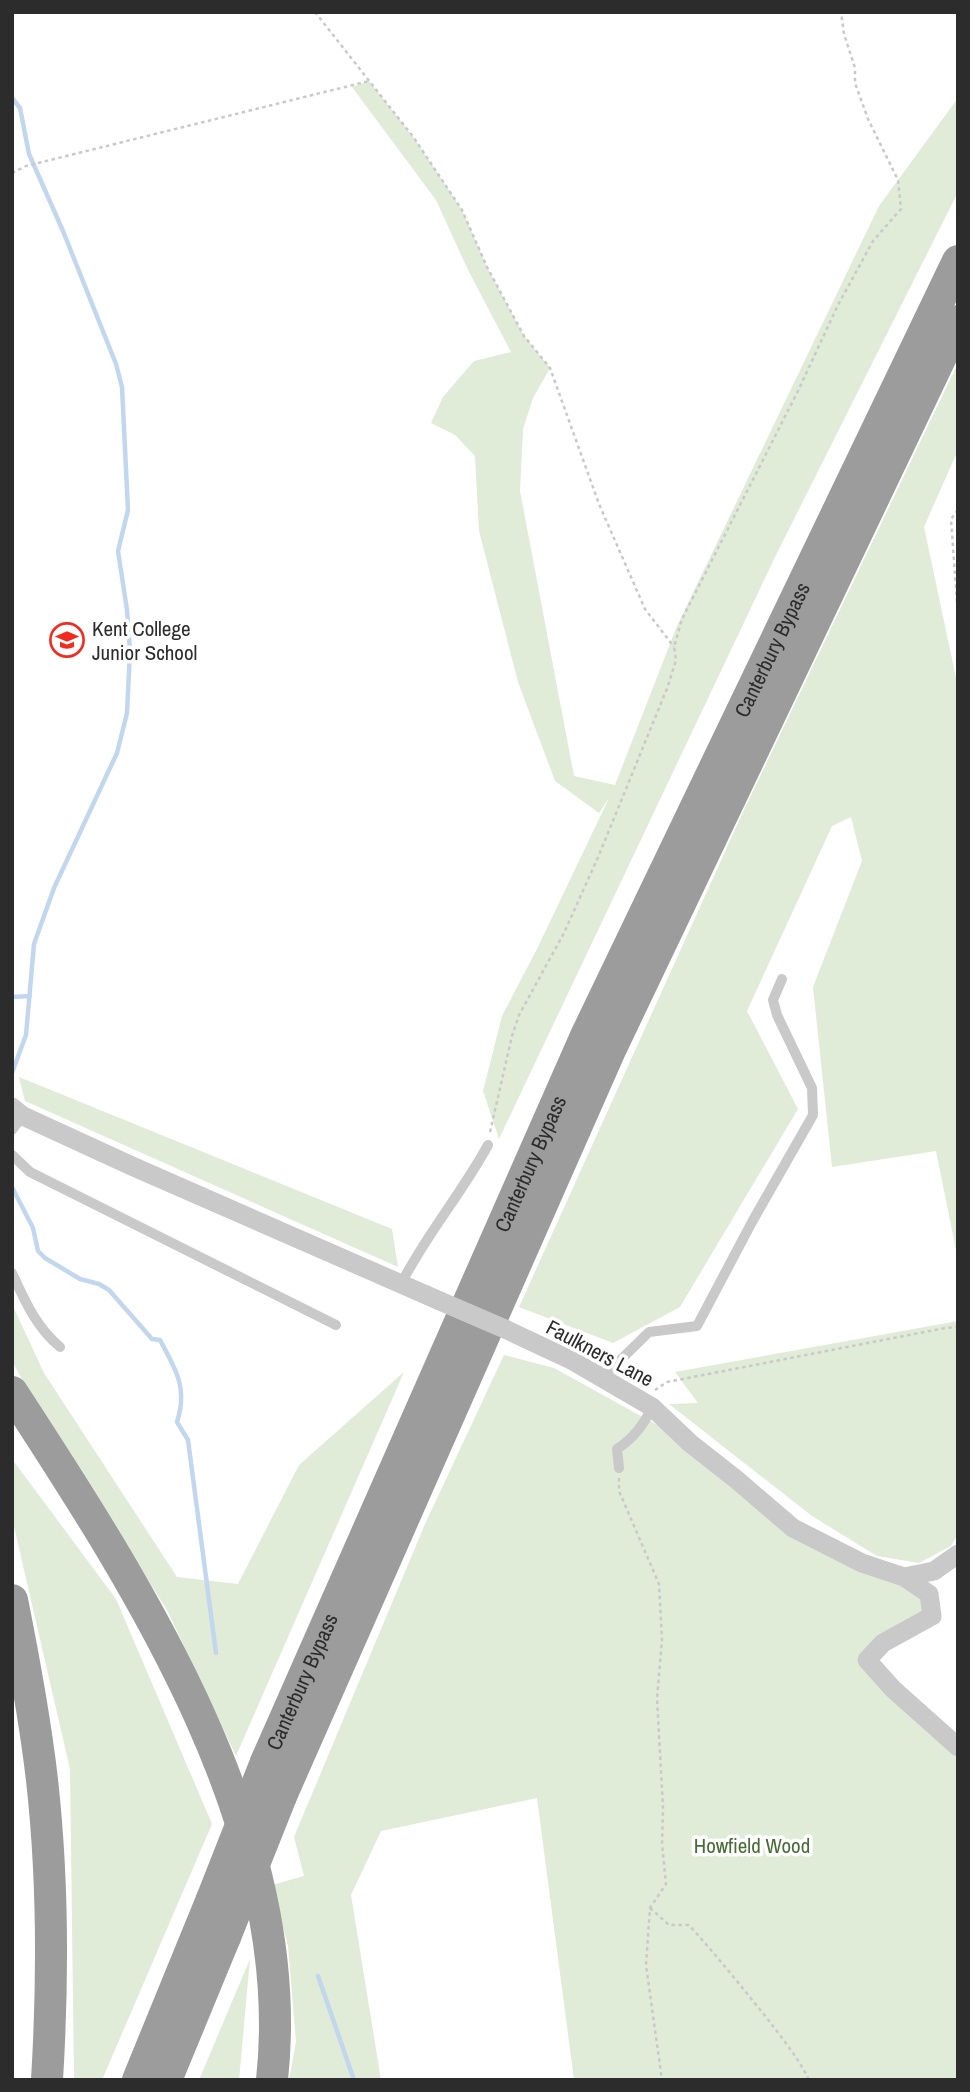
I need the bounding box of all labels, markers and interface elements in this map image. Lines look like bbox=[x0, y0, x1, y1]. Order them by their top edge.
street label: Canterbury Bypass bbox=[727, 577, 816, 722]
place label: Kent College Junior School bbox=[92, 614, 197, 667]
school or university icon: Kent College Junior School bbox=[48, 621, 86, 659]
street label: Canterbury Bypass bbox=[487, 1091, 573, 1236]
street label: Faulkners Lane bbox=[541, 1313, 659, 1393]
street label: Canterbury Bypass bbox=[259, 1609, 344, 1754]
park label: Howfield Wood bbox=[694, 1831, 810, 1860]

